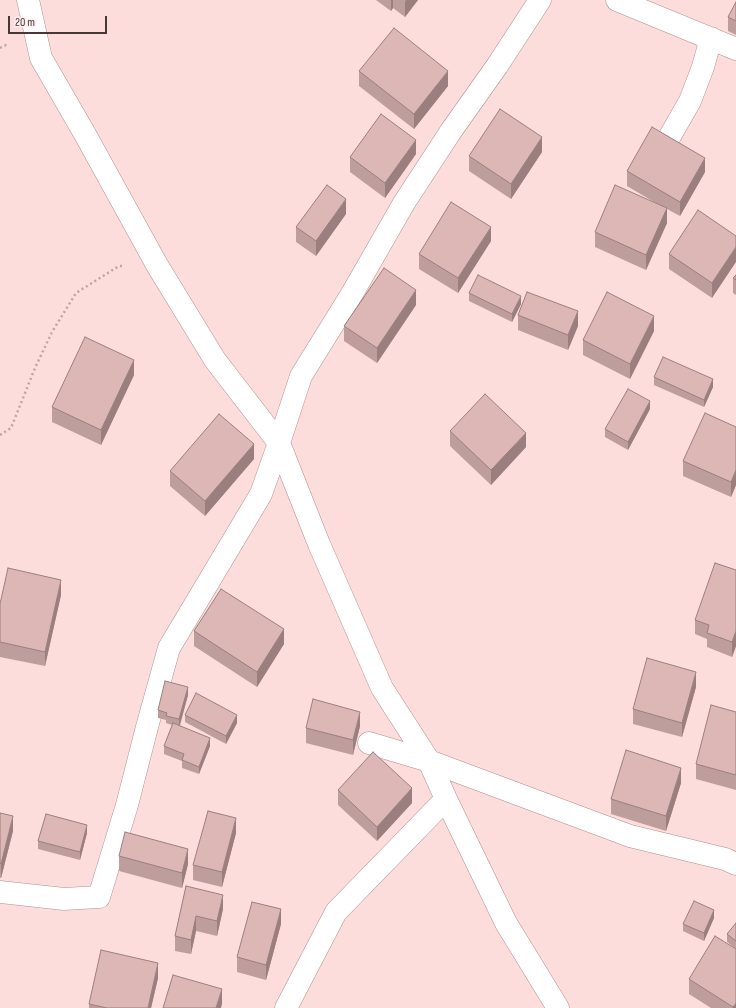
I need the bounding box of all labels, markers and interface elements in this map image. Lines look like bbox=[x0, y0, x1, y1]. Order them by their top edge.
scale bar bbox=[10, 8, 109, 34]
text: 20 m bbox=[15, 15, 35, 30]

